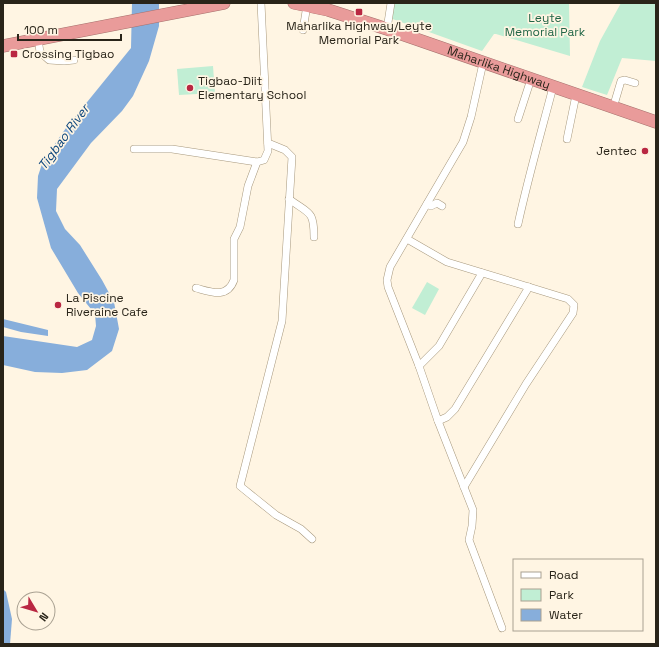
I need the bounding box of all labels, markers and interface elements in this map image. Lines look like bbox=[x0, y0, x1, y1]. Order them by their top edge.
marker: Maharlika Highway/Leyte Memorial Park bbox=[354, 7, 364, 17]
park label: Leyte Memorial Park bbox=[505, 10, 586, 40]
scale bar bbox=[18, 16, 121, 42]
place label: Maharlika Highway/Leyte Memorial Park bbox=[286, 18, 432, 48]
text: 100 m bbox=[24, 22, 58, 38]
street label: Maharlika Highway bbox=[445, 42, 552, 93]
place label: Crossing Tigbao bbox=[22, 46, 114, 62]
marker: Crossing Tigbao bbox=[9, 49, 19, 59]
place label: Tigbao-Diit Elementary School bbox=[198, 73, 306, 103]
marker: Tigbao-Diit Elementary School bbox=[185, 83, 195, 93]
water label: Tigbao River bbox=[34, 100, 94, 173]
place label: Jentec bbox=[596, 143, 637, 159]
marker: Jentec bbox=[640, 146, 650, 156]
place label: La Piscine Riveraine Cafe bbox=[66, 290, 148, 320]
marker: La Piscine Riveraine Cafe bbox=[53, 300, 63, 310]
legend bbox=[513, 559, 643, 631]
text: Road bbox=[549, 567, 578, 583]
text: Park bbox=[549, 587, 574, 603]
north arrow bbox=[16, 591, 56, 631]
text: Water bbox=[549, 607, 583, 623]
text: N bbox=[36, 610, 52, 624]

